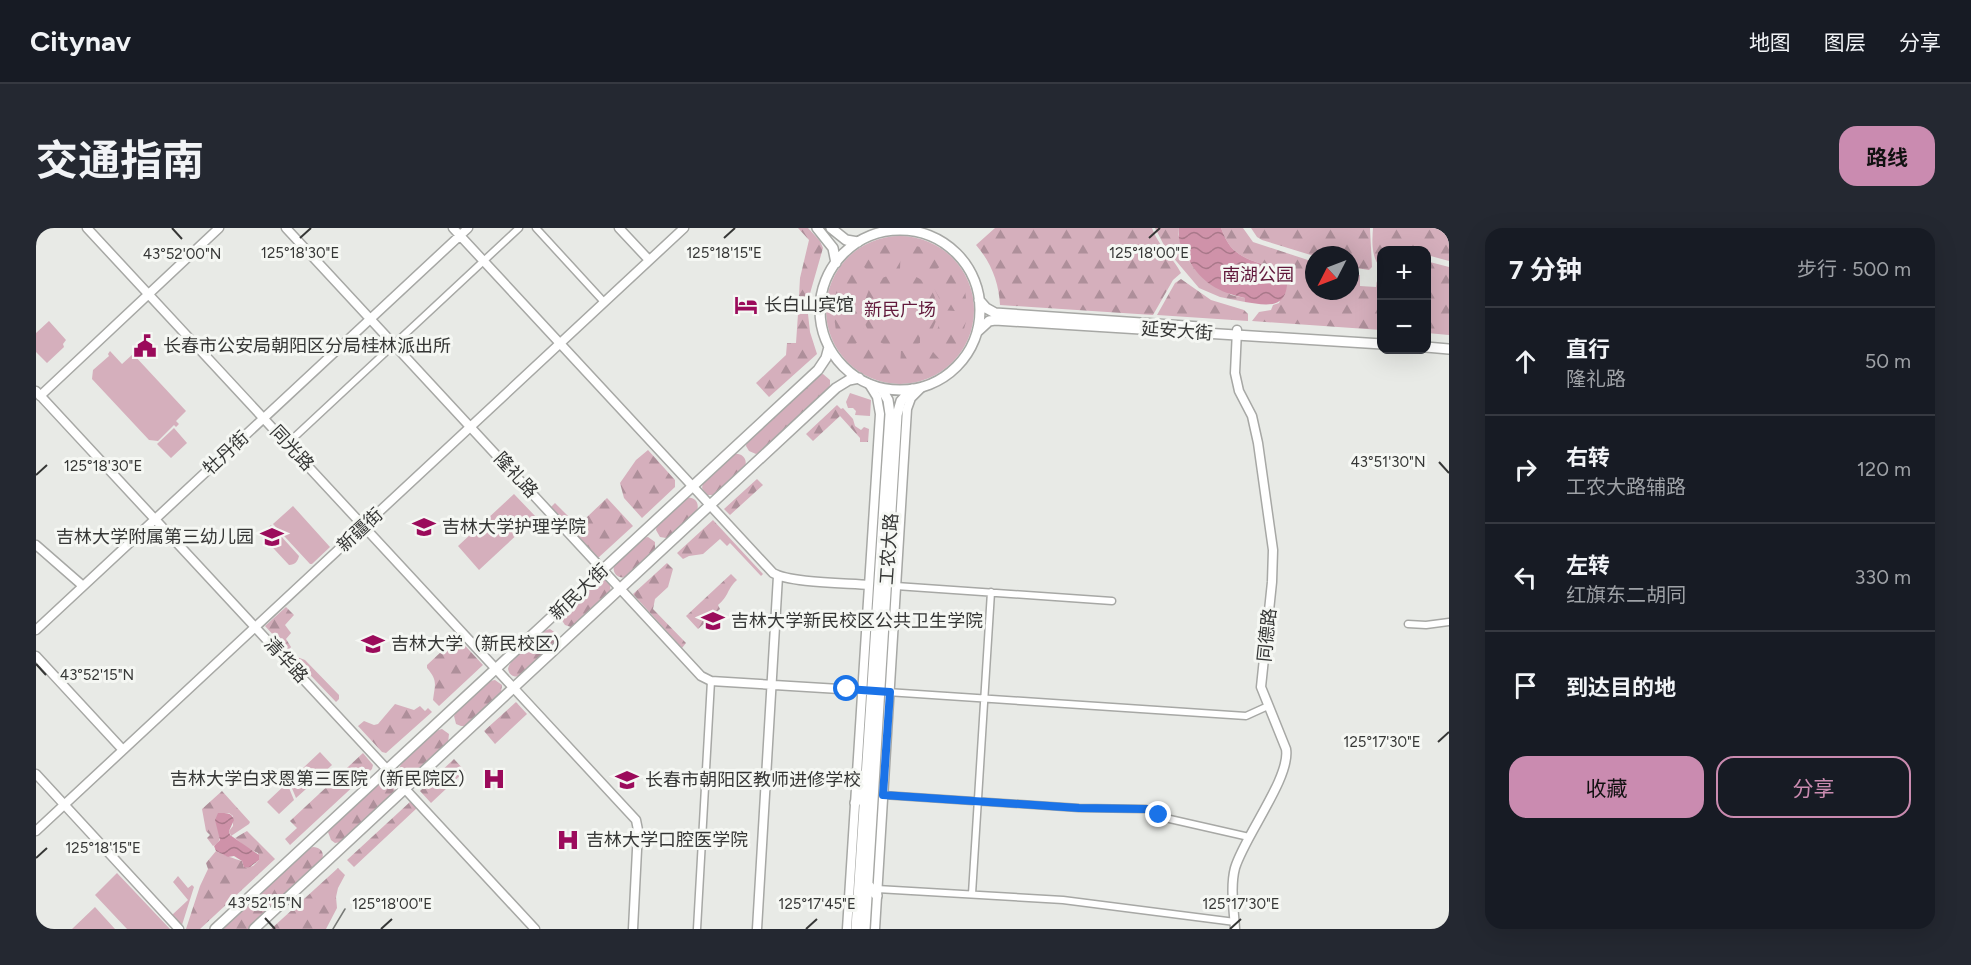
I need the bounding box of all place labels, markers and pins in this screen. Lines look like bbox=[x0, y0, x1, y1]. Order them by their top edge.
hotel icon: 长白山宾馆 bbox=[733, 292, 759, 318]
place label: 长白山宾馆 bbox=[764, 294, 854, 316]
public building icon: 长春市公安局朝阳区分局桂林派出所 bbox=[132, 333, 158, 359]
place label: 长春市公安局朝阳区分局桂林派出所 bbox=[163, 335, 451, 357]
school or university icon: 吉林大学护理学院 bbox=[411, 514, 437, 540]
place label: 吉林大学护理学院 bbox=[442, 516, 586, 538]
school or university icon: 吉林大学附属第三幼儿园 bbox=[259, 524, 285, 550]
place label: 吉林大学附属第三幼儿园 bbox=[56, 526, 254, 548]
school or university icon: 吉林大学新民校区公共卫生学院 bbox=[700, 608, 726, 634]
place label: 吉林大学新民校区公共卫生学院 bbox=[731, 610, 983, 632]
school or university icon: 吉林大学（新民校区） bbox=[360, 631, 386, 657]
place label: 吉林大学（新民校区） bbox=[391, 633, 571, 655]
hospital icon: 吉林大学白求恩第三医院（新民院区） bbox=[481, 766, 507, 792]
school or university icon: 长春市朝阳区教师进修学校 bbox=[614, 767, 640, 793]
place label: 吉林大学白求恩第三医院（新民院区） bbox=[170, 768, 476, 790]
place label: 长春市朝阳区教师进修学校 bbox=[645, 769, 861, 791]
hospital icon: 吉林大学口腔医学院 bbox=[555, 827, 581, 853]
place label: 吉林大学口腔医学院 bbox=[586, 829, 748, 851]

